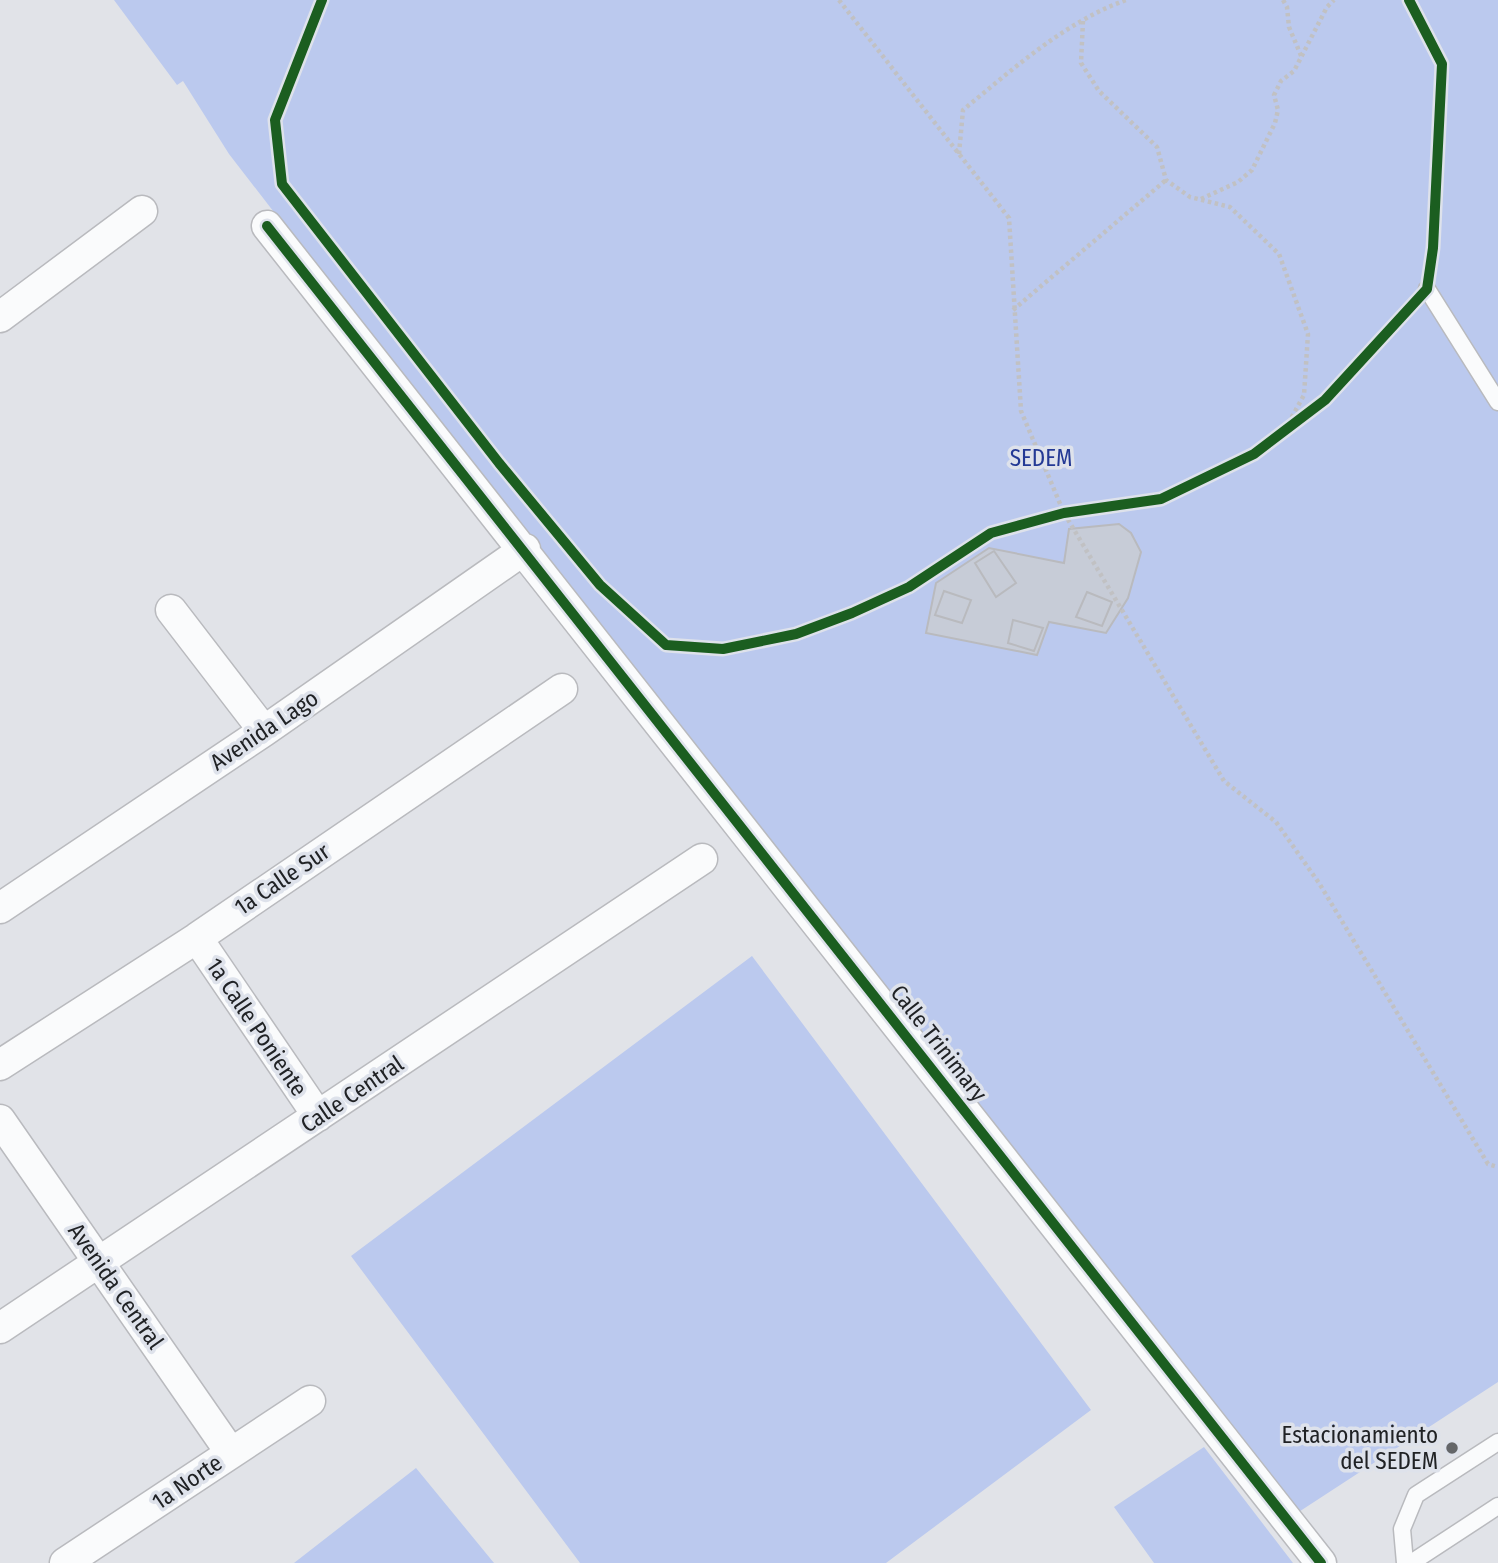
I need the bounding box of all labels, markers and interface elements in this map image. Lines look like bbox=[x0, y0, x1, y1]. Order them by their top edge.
park label: SEDEM bbox=[1010, 444, 1072, 472]
street label: Avenida Lago bbox=[205, 684, 323, 776]
street label: 1a Calle Sur bbox=[229, 837, 335, 921]
street label: 1a Calle Poniente bbox=[201, 953, 313, 1101]
street label: Calle Trinimary bbox=[885, 979, 994, 1107]
street label: Calle Central bbox=[295, 1049, 409, 1139]
street label: Avenida Central bbox=[62, 1218, 170, 1354]
place label: Estacionamiento del SEDEM bbox=[1282, 1421, 1438, 1475]
marker: Estacionamiento del SEDEM bbox=[1444, 1440, 1460, 1456]
street label: 1a Norte bbox=[147, 1449, 227, 1515]

